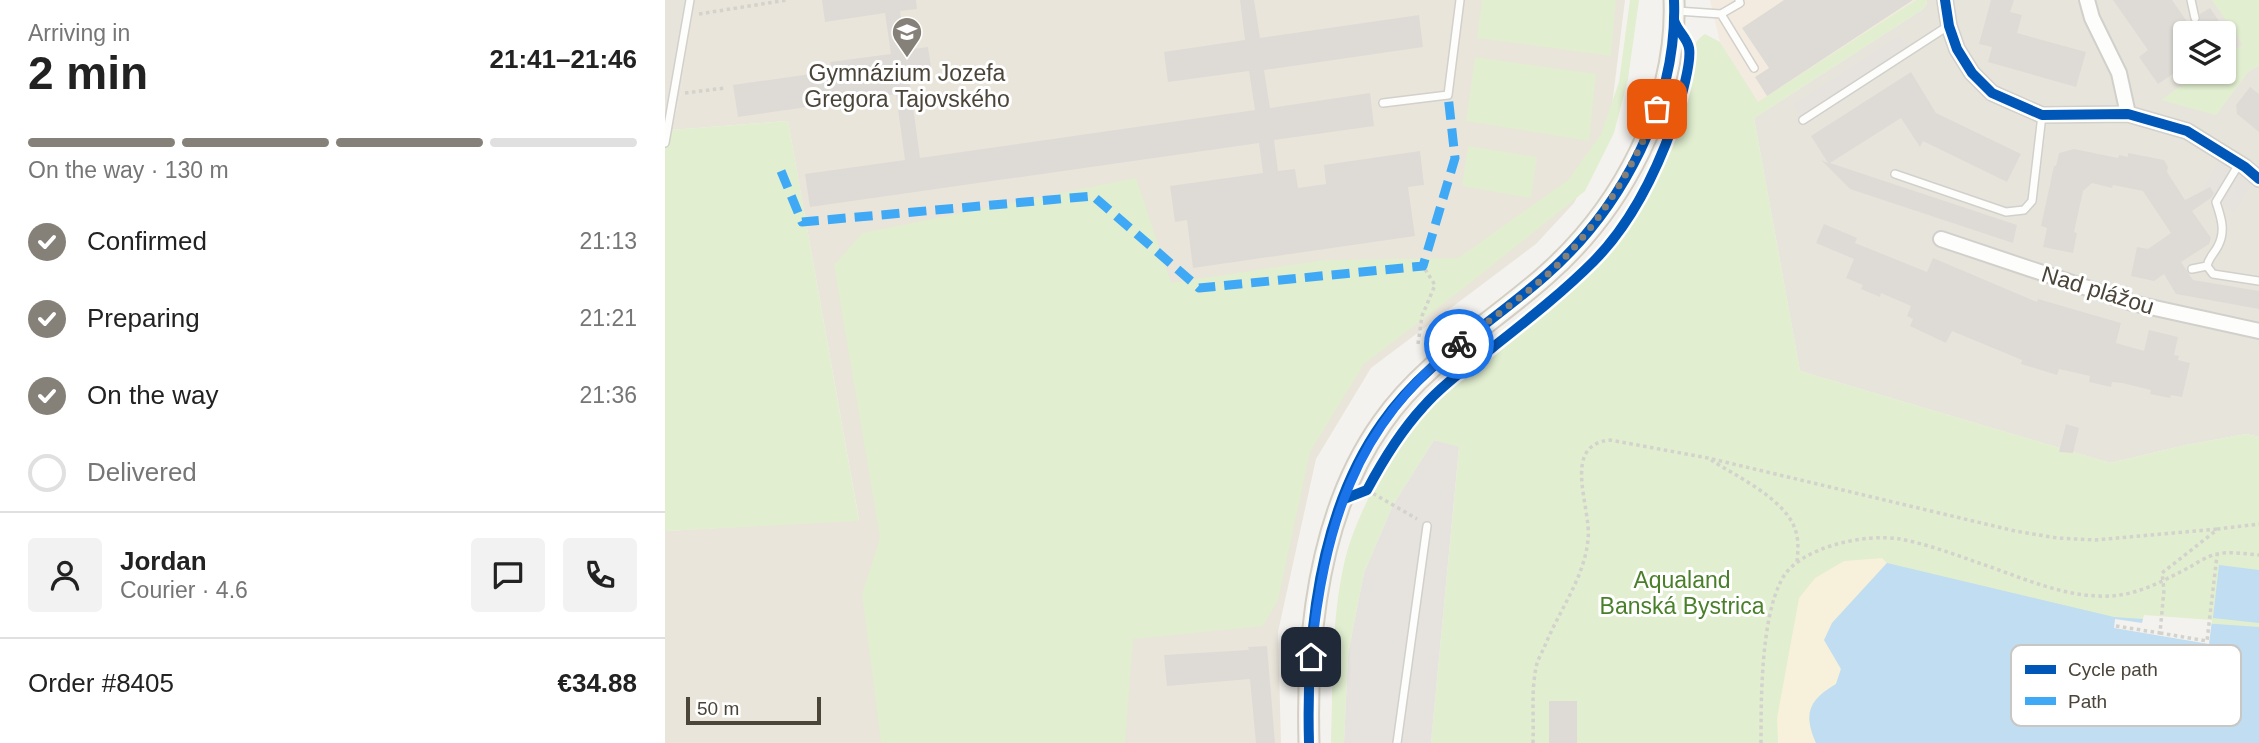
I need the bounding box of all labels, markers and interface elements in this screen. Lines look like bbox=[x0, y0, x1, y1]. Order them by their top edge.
school or university icon: Gymnázium Jozefa Gregora Tajovského bbox=[890, 15, 924, 59]
text: Arriving in bbox=[28, 20, 130, 46]
map controls bbox=[2173, 21, 2236, 84]
button: layers bbox=[2173, 21, 2236, 84]
text: 21:41–21:46 bbox=[490, 44, 637, 74]
text: 2 min bbox=[28, 47, 148, 99]
place label: Gymnázium Jozefa Gregora Tajovského bbox=[804, 60, 1010, 112]
pin bbox=[1627, 79, 1687, 139]
icon: bag bbox=[1638, 90, 1676, 128]
text: On the way · 130 m bbox=[28, 157, 229, 183]
icon: check bbox=[28, 223, 66, 261]
text: Confirmed bbox=[87, 226, 207, 256]
text: 21:13 bbox=[579, 228, 637, 254]
street label: Nad plážou bbox=[2039, 261, 2157, 319]
icon: check bbox=[28, 300, 66, 338]
text: Preparing bbox=[87, 303, 200, 333]
text: 21:21 bbox=[579, 305, 637, 331]
courier bbox=[1424, 309, 1494, 379]
icon: bike bbox=[1440, 325, 1478, 363]
icon: check bbox=[28, 377, 66, 415]
text: On the way bbox=[87, 380, 219, 410]
text: 21:36 bbox=[579, 382, 637, 408]
text: Delivered bbox=[87, 457, 197, 487]
button: person bbox=[28, 538, 102, 612]
button: chat bbox=[471, 538, 545, 612]
button: phone bbox=[563, 538, 637, 612]
text: Jordan bbox=[120, 546, 207, 576]
park label: Aqualand Banská Bystrica bbox=[1600, 567, 1765, 619]
text: Courier · 4.6 bbox=[120, 577, 248, 603]
pin bbox=[1281, 627, 1341, 687]
icon: home bbox=[1292, 638, 1330, 676]
legend bbox=[2011, 645, 2241, 726]
text: Cycle path bbox=[2068, 659, 2158, 680]
text: Order #8405 bbox=[28, 668, 174, 698]
text: €34.88 bbox=[557, 668, 637, 698]
text: Path bbox=[2068, 691, 2107, 712]
scale bar bbox=[686, 694, 821, 726]
text: 50 m bbox=[697, 698, 739, 719]

